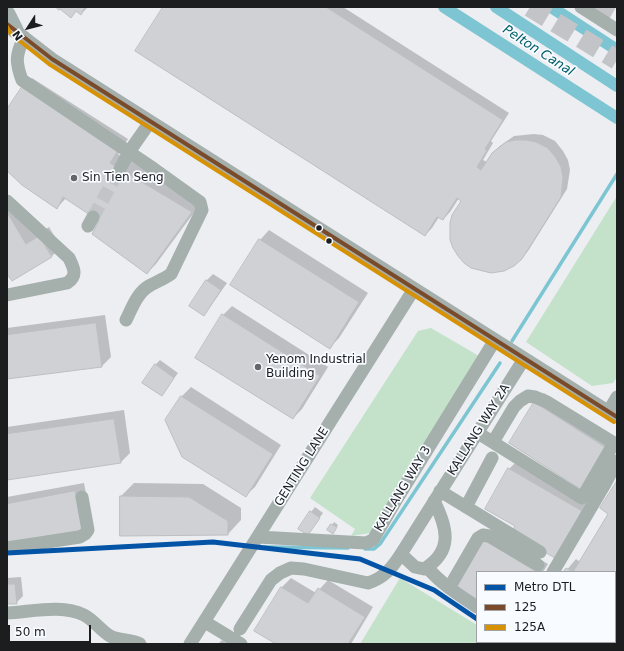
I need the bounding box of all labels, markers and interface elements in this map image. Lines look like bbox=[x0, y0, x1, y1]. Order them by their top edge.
north arrow bbox=[8, 8, 48, 48]
water label: Pelton Canal bbox=[499, 22, 577, 80]
text: N bbox=[10, 28, 26, 43]
place label: Sin Tien Seng bbox=[82, 171, 164, 185]
marker: Sin Tien Seng bbox=[69, 173, 79, 183]
unlabelled marker bbox=[314, 223, 324, 233]
unlabelled marker bbox=[324, 236, 334, 246]
place label: Yenom Industrial Building bbox=[266, 353, 366, 381]
marker: Yenom Industrial Building bbox=[253, 362, 263, 372]
street label: KALLANG WAY 2A bbox=[445, 382, 513, 478]
street label: GENTING LANE bbox=[272, 425, 332, 509]
street label: KALLANG WAY 3 bbox=[372, 444, 434, 534]
legend bbox=[476, 571, 616, 643]
text: Metro DTL bbox=[514, 580, 576, 594]
text: 125 bbox=[514, 600, 537, 614]
scale bar bbox=[10, 617, 93, 643]
text: 125A bbox=[514, 620, 545, 634]
text: 50 m bbox=[15, 625, 46, 639]

